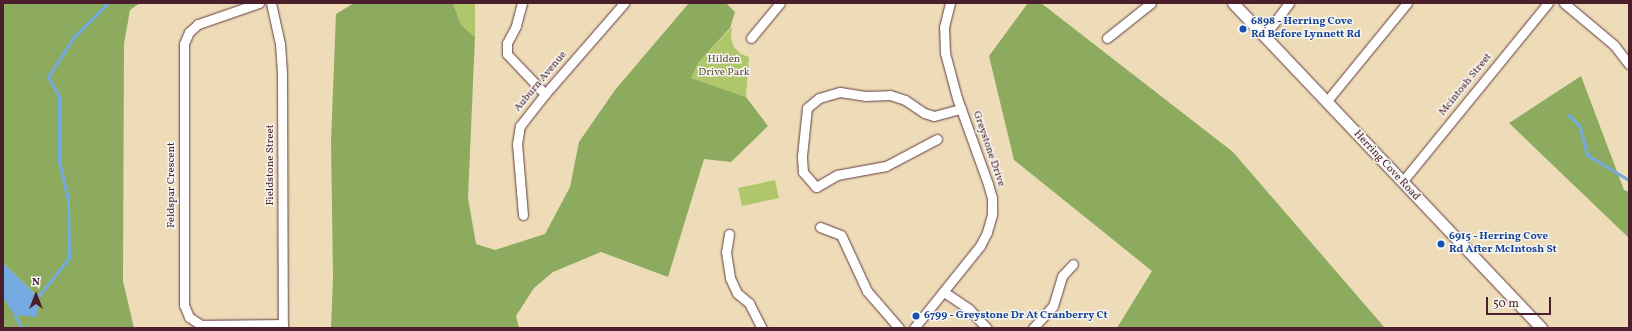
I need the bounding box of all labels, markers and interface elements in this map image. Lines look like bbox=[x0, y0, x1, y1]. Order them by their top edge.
place label: 6898 - Herring Cove Rd Before Lynnett Rd bbox=[1251, 16, 1361, 42]
marker: 6898 - Herring Cove Rd Before Lynnett Rd bbox=[1238, 24, 1248, 34]
street label: Auburn Avenue bbox=[512, 49, 570, 115]
street label: Mcintosh Street bbox=[1437, 51, 1495, 119]
park label: Hilden Drive Park bbox=[698, 54, 750, 80]
street label: Greystone Drive bbox=[969, 110, 1007, 188]
street label: Fieldstone Street bbox=[264, 125, 278, 205]
street label: Herring Cove Road bbox=[1350, 128, 1422, 204]
street label: Feldspar Crescent bbox=[165, 142, 179, 228]
place label: 6915 - Herring Cove Rd After McIntosh St bbox=[1449, 231, 1557, 257]
marker: 6915 - Herring Cove Rd After McIntosh St bbox=[1436, 239, 1446, 249]
north arrow bbox=[16, 275, 56, 315]
text: N bbox=[32, 275, 40, 290]
scale bar bbox=[1488, 289, 1553, 315]
text: 50 m bbox=[1493, 296, 1519, 312]
place label: 6799 - Greystone Dr At Cranberry Ct bbox=[924, 309, 1108, 323]
marker: 6799 - Greystone Dr At Cranberry Ct bbox=[911, 311, 921, 321]

